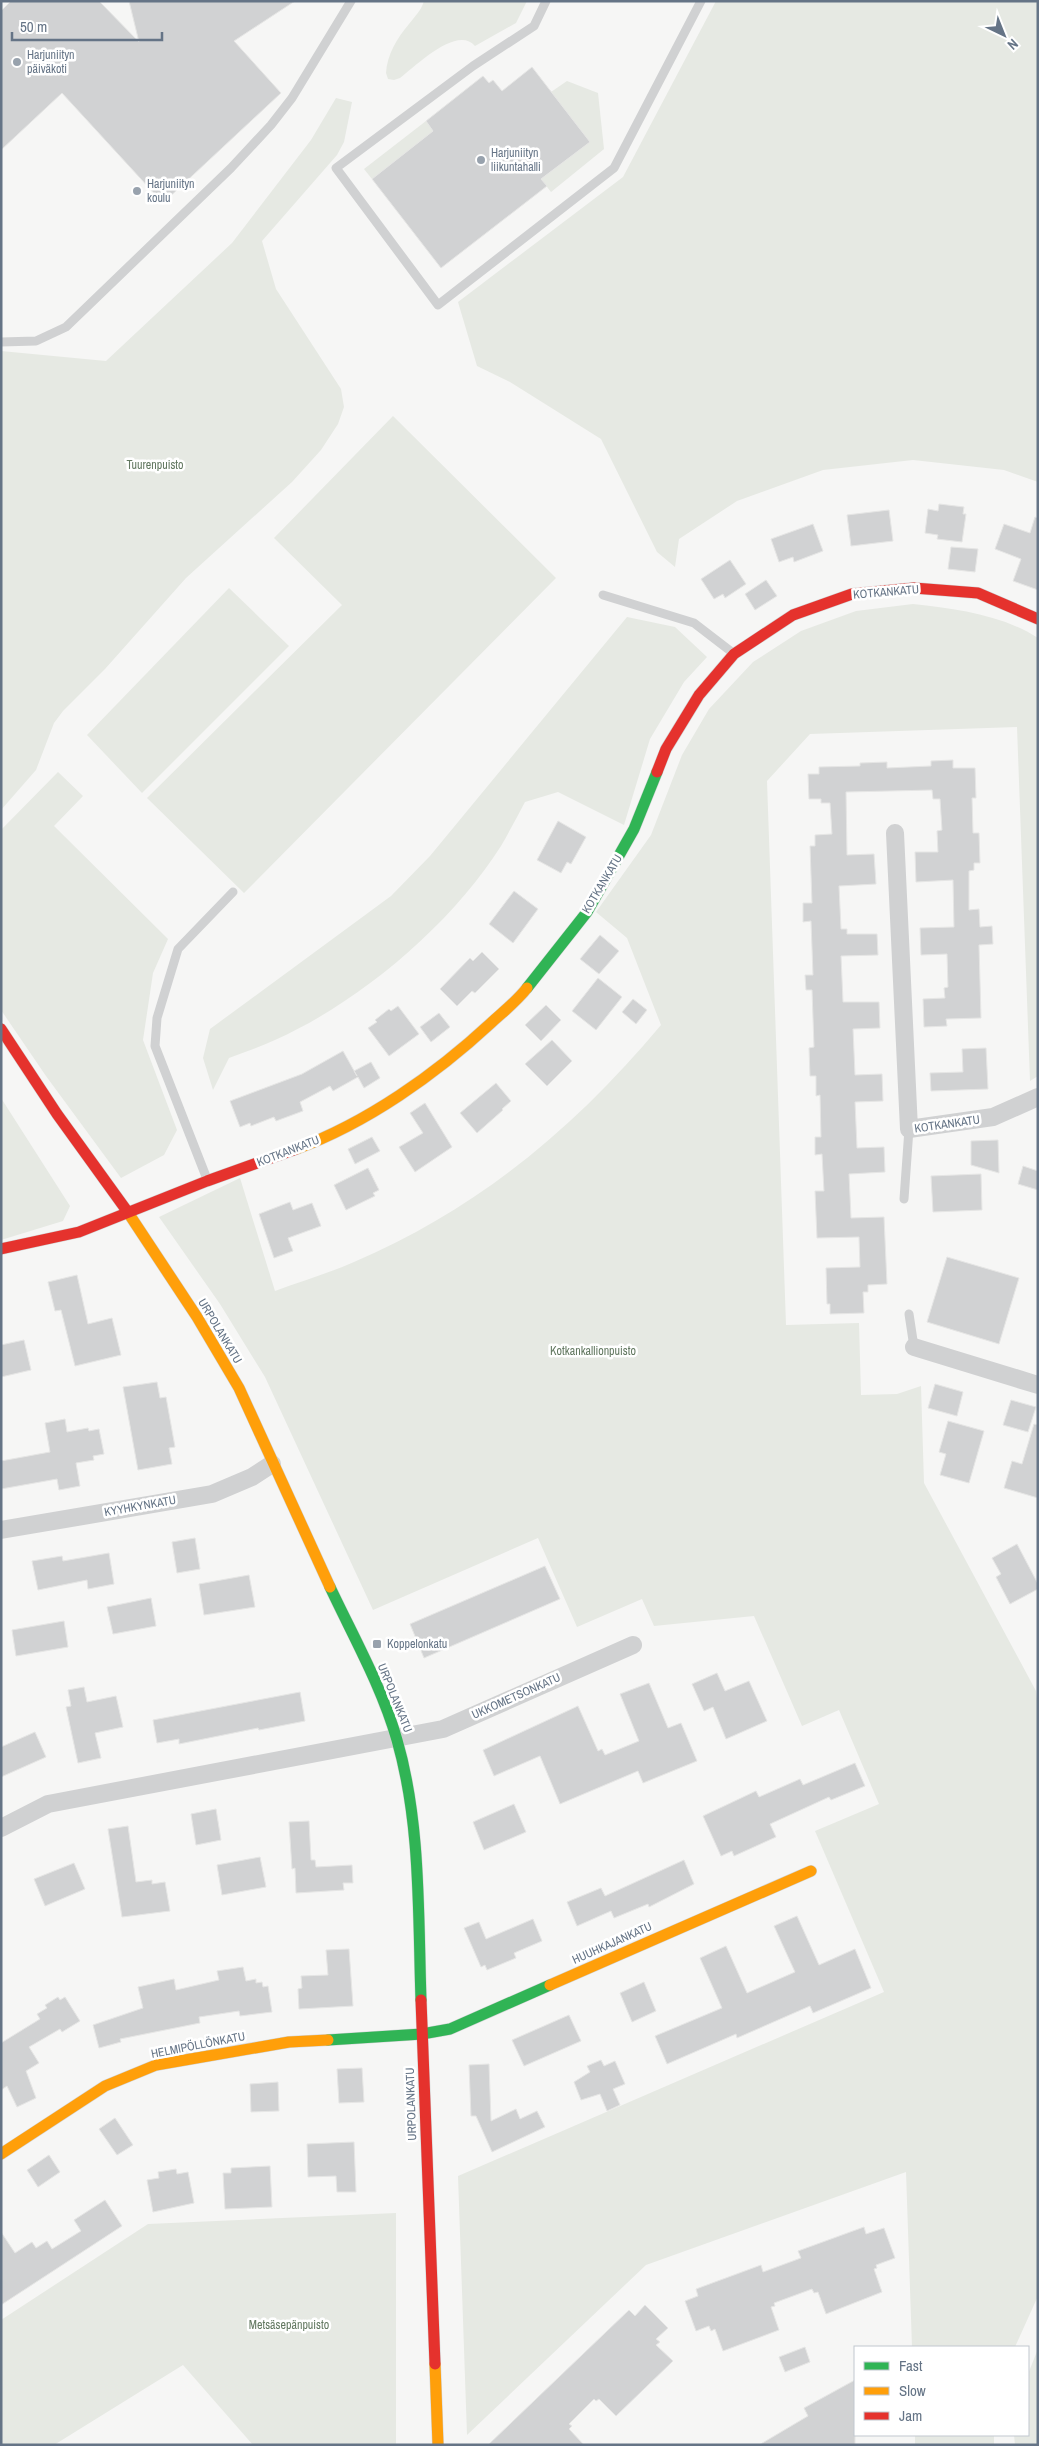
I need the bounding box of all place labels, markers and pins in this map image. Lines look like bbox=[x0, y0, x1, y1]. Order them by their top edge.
place label: Harjuniityn päiväkoti bbox=[27, 47, 75, 77]
marker: Harjuniityn päiväkoti bbox=[11, 56, 23, 68]
place label: Harjuniityn liikuntahalli bbox=[491, 145, 541, 175]
marker: Harjuniityn liikuntahalli bbox=[475, 154, 487, 166]
place label: Harjuniityn koulu bbox=[147, 176, 195, 206]
marker: Harjuniityn koulu bbox=[131, 185, 143, 197]
place label: Koppelonkatu bbox=[387, 1636, 447, 1652]
marker: Koppelonkatu bbox=[371, 1638, 383, 1650]

